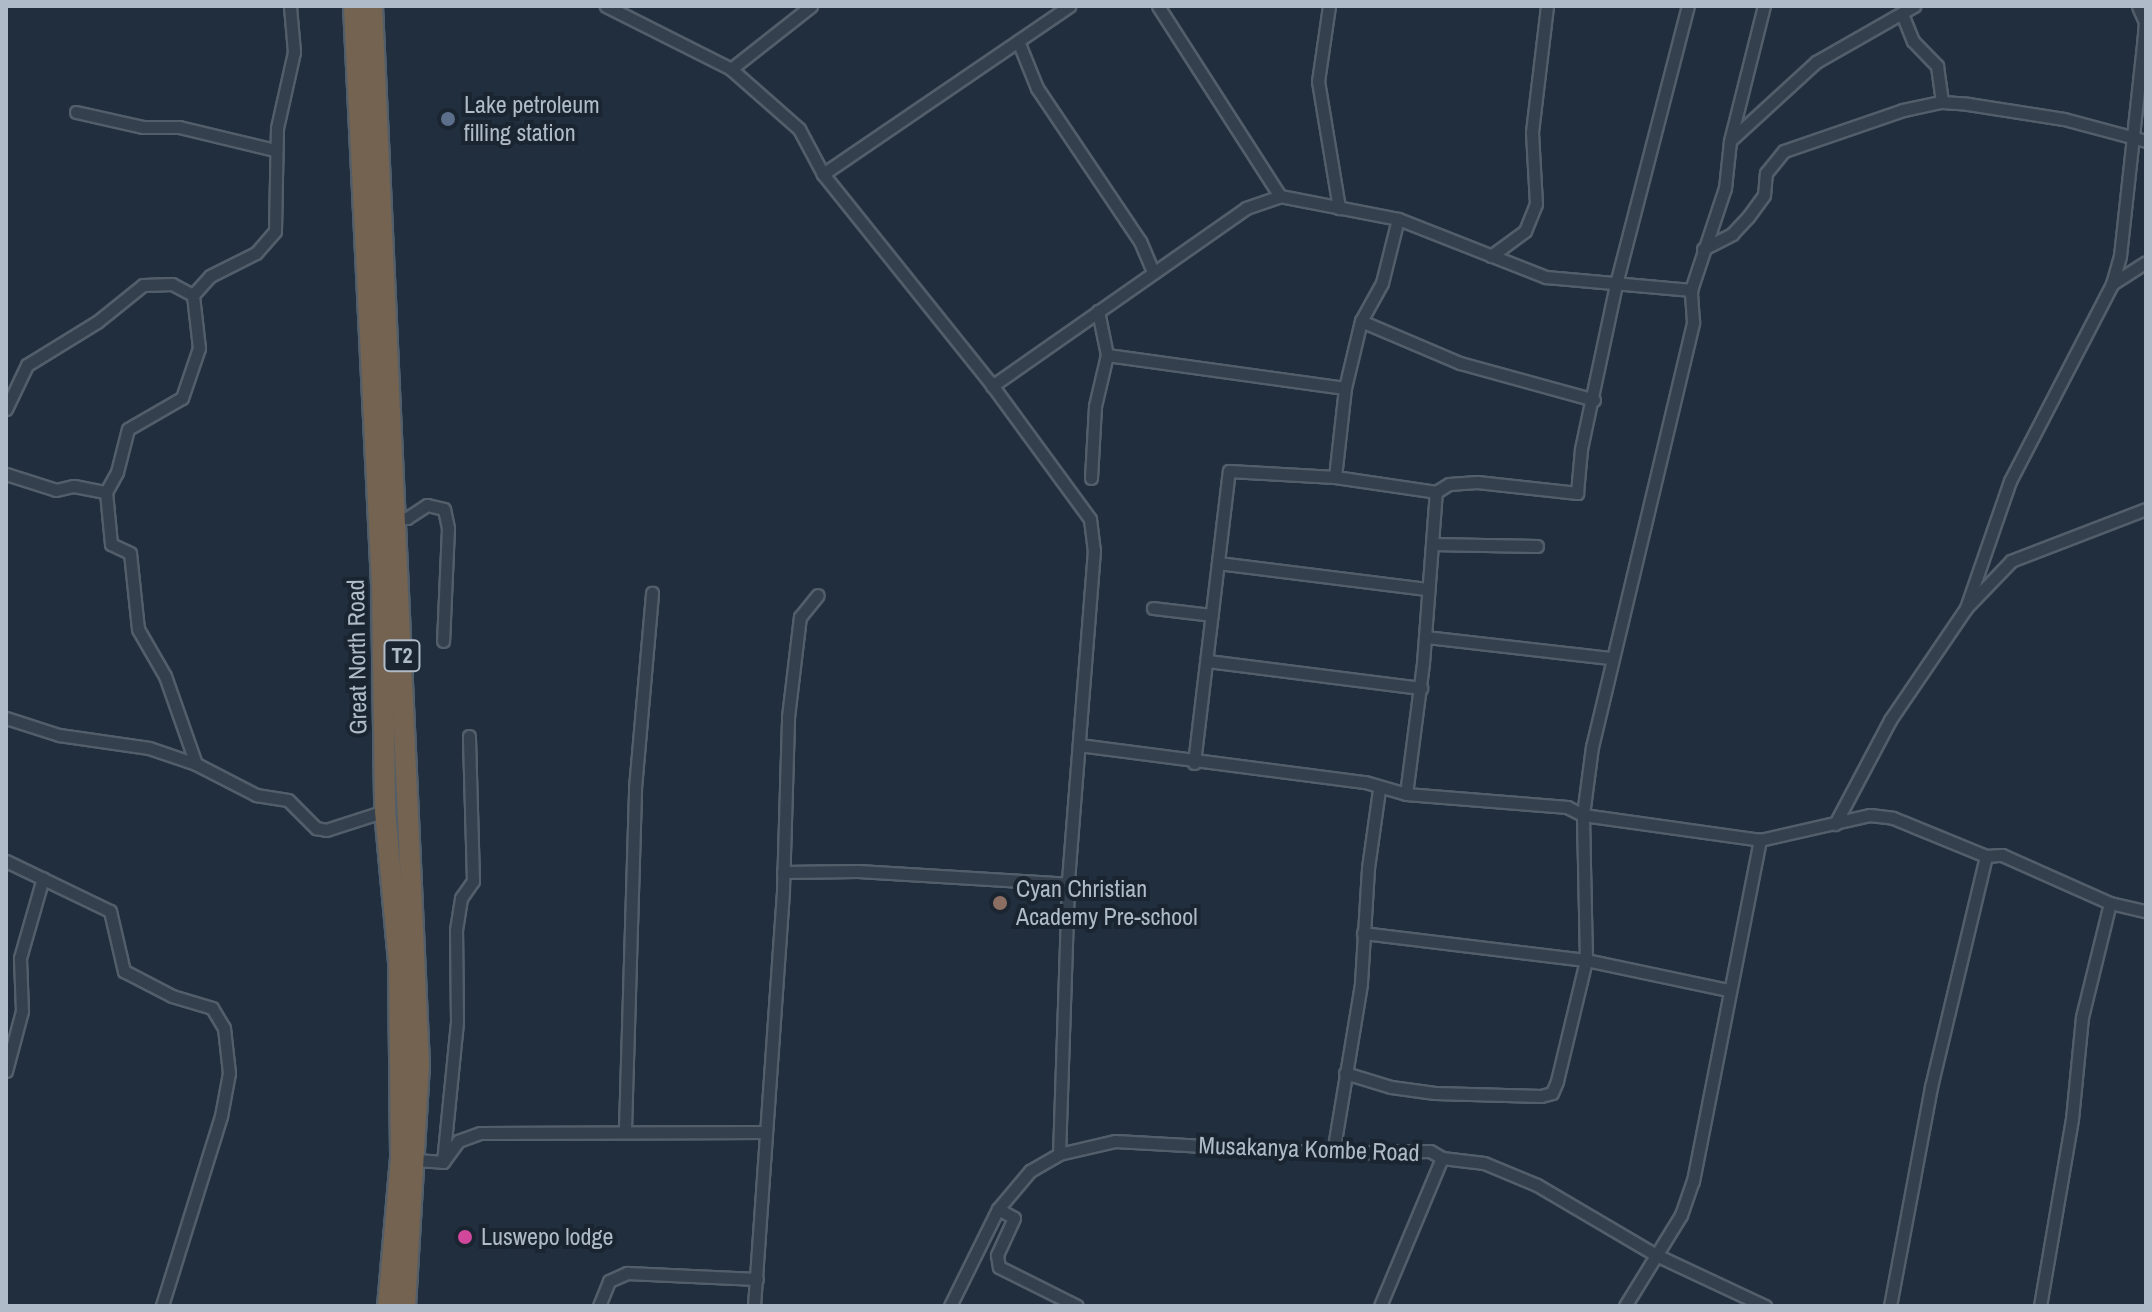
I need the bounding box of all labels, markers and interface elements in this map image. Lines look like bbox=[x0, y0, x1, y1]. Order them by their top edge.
place label: Lake petroleum filling station bbox=[464, 91, 600, 147]
marker: Lake petroleum filling station bbox=[439, 110, 457, 128]
street label: Great North Road bbox=[341, 579, 373, 735]
road number: T2 bbox=[382, 638, 422, 674]
place label: Cyan Christian Academy Pre-school bbox=[1016, 875, 1198, 931]
marker: Cyan Christian Academy Pre-school bbox=[991, 894, 1009, 912]
street label: Musakanya Kombe Road bbox=[1198, 1131, 1420, 1167]
place label: Luswepo lodge bbox=[481, 1223, 613, 1251]
marker: Luswepo lodge bbox=[456, 1228, 474, 1246]

